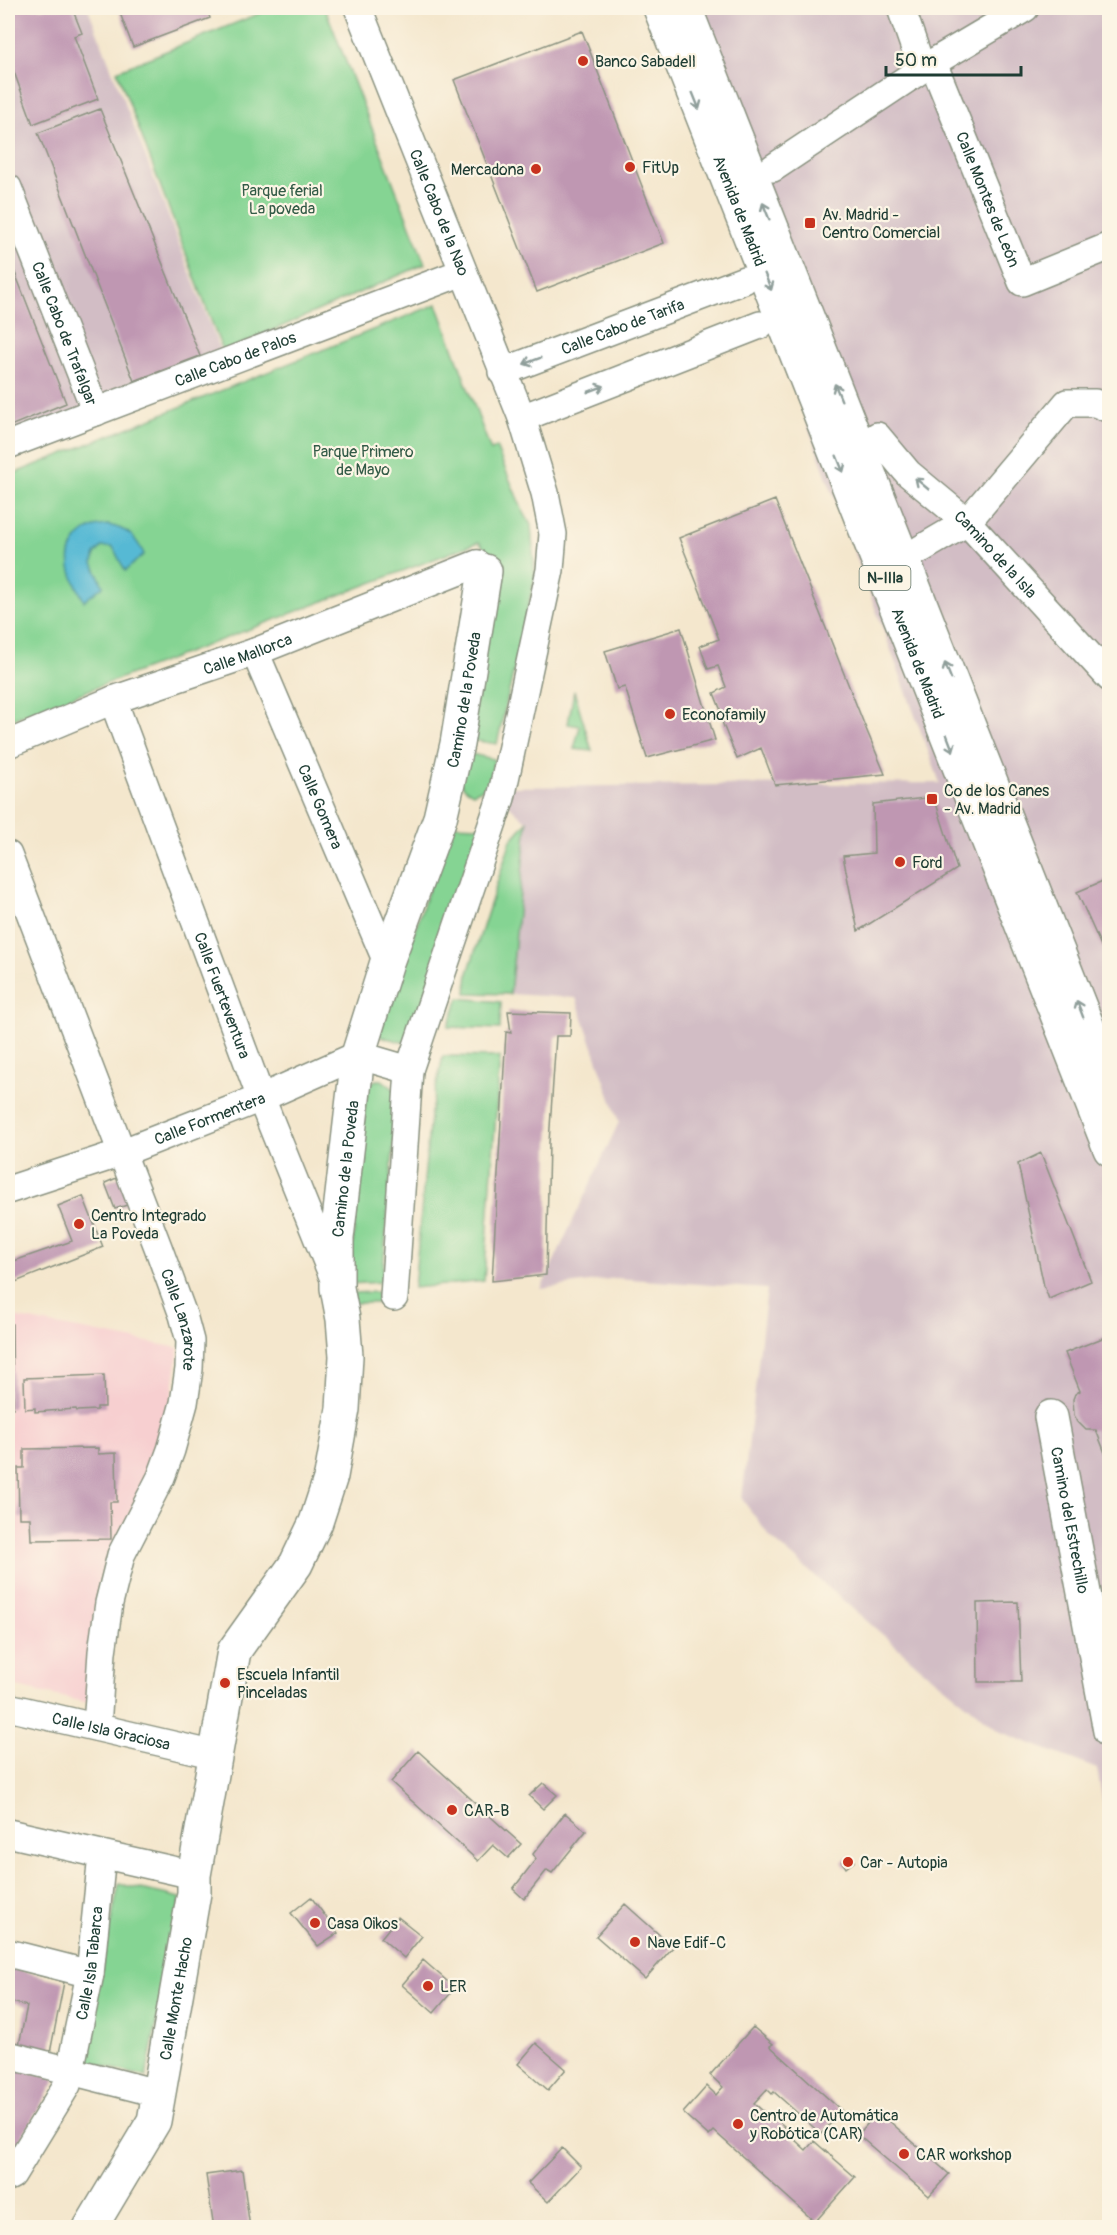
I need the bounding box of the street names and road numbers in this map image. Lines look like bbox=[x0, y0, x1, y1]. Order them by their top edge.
street label: Calle Montes de León bbox=[951, 129, 1024, 270]
street label: Calle Cabo de la Nao bbox=[404, 146, 473, 279]
street label: Avenida de Madrid bbox=[708, 153, 770, 270]
street label: Calle Cabo de Trafalgar bbox=[27, 259, 101, 409]
street label: Calle Cabo de Tarifa bbox=[559, 295, 687, 360]
street label: Calle Cabo de Palos bbox=[172, 327, 299, 392]
street label: Camino de la Isla bbox=[950, 507, 1041, 603]
road number: N-IIIa bbox=[860, 566, 910, 590]
street label: Avenida de Madrid bbox=[886, 605, 948, 722]
street label: Calle Mallorca bbox=[201, 629, 295, 680]
street label: Camino de la Poveda bbox=[443, 630, 486, 770]
street label: Calle Gomera bbox=[293, 761, 347, 852]
street label: Calle Fuerteventura bbox=[189, 930, 254, 1062]
street label: Calle Formentera bbox=[151, 1088, 268, 1150]
street label: Camino de la Poveda bbox=[328, 1099, 364, 1238]
street label: Calle Lanzarote bbox=[156, 1266, 199, 1371]
street label: Camino del Estrechillo bbox=[1046, 1445, 1093, 1596]
street label: Calle Isla Graciosa bbox=[50, 1708, 172, 1755]
street label: Calle Isla Tabarca bbox=[72, 1905, 108, 2022]
street label: Calle Monte Hacho bbox=[156, 1935, 197, 2062]

